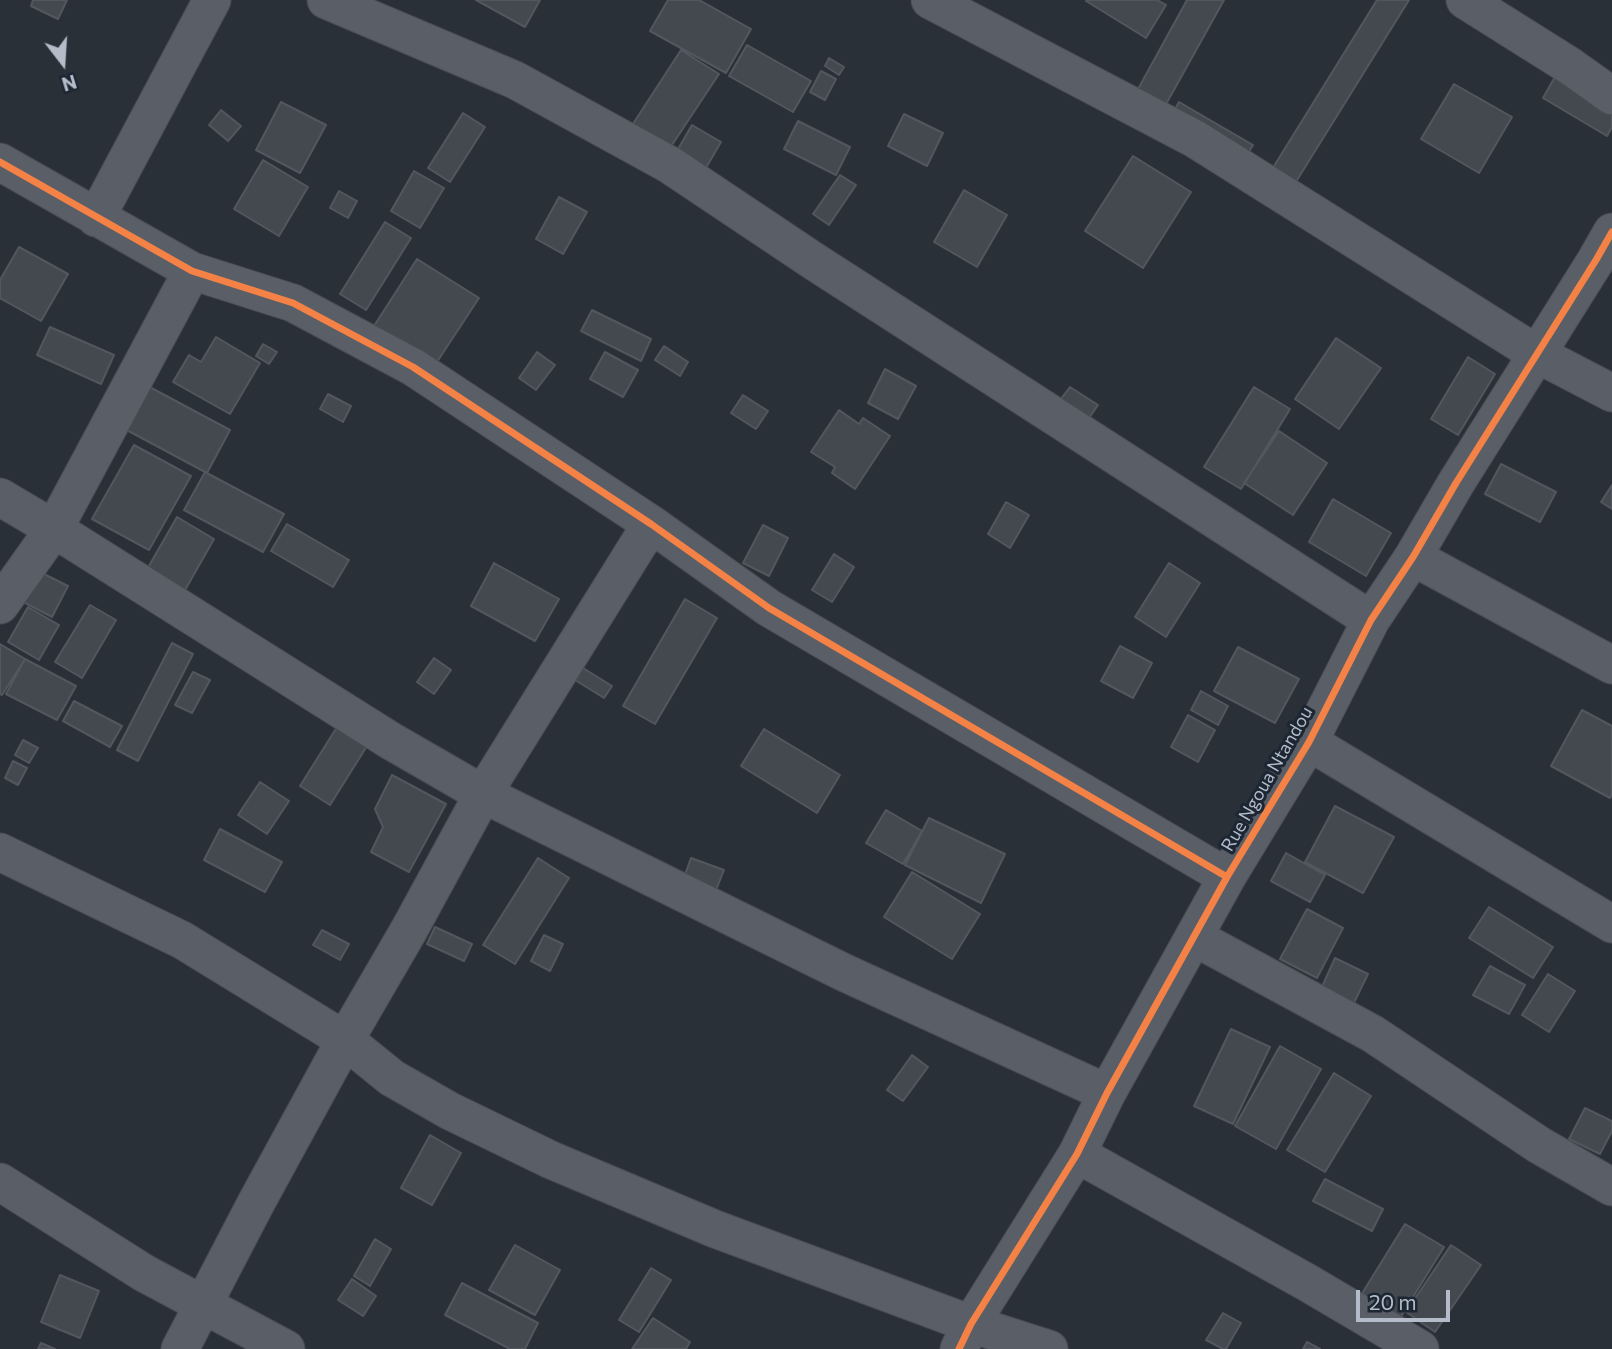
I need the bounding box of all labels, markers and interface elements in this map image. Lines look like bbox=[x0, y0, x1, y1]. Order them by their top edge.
north arrow bbox=[28, 28, 98, 98]
text: N bbox=[59, 70, 79, 97]
street label: Rue Ngoua Ntandou bbox=[1217, 703, 1317, 855]
scale bar bbox=[1360, 1276, 1454, 1320]
text: 20 m bbox=[1369, 1289, 1417, 1314]

